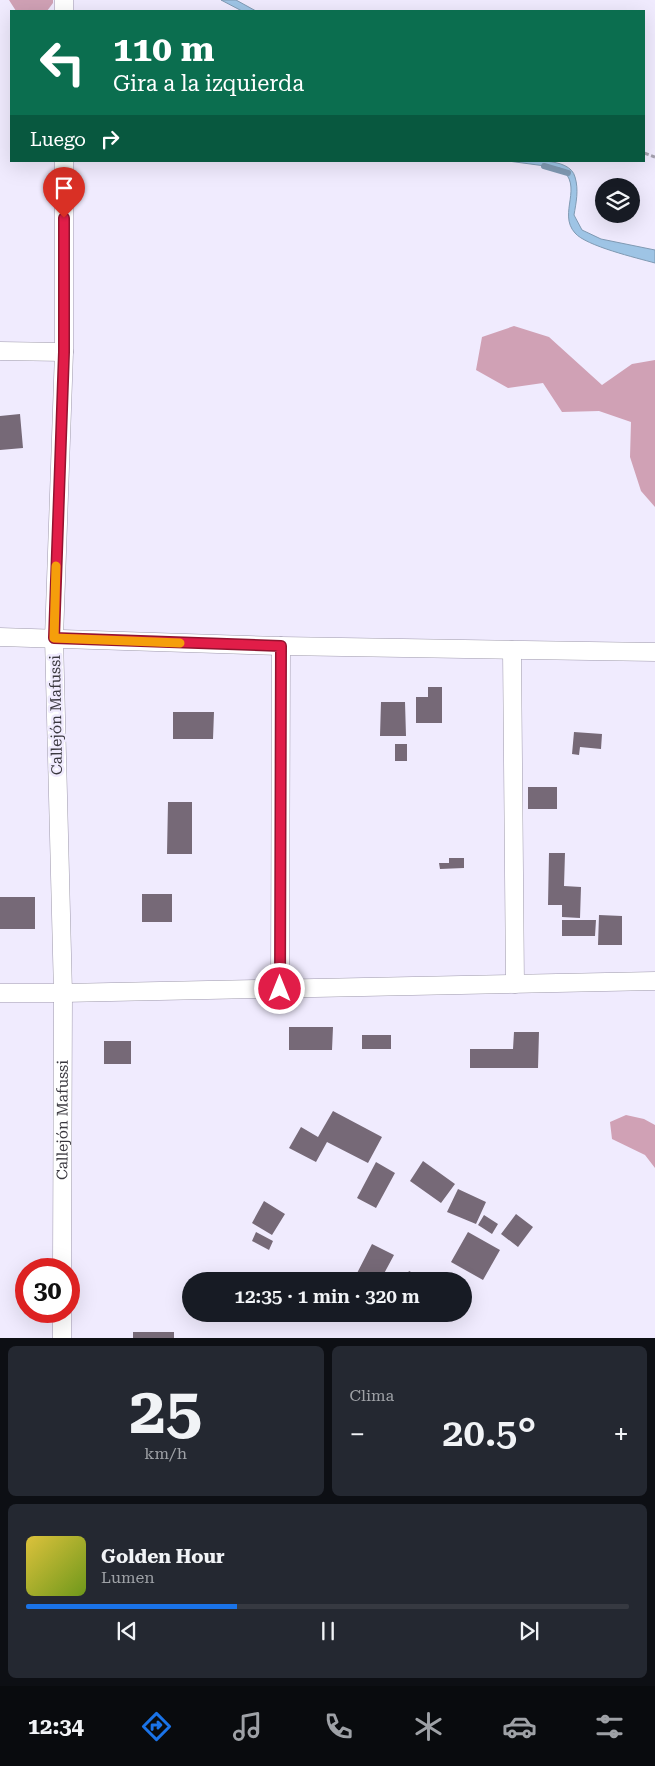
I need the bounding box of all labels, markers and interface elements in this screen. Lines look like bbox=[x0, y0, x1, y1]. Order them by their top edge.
text: 110 m bbox=[113, 29, 214, 70]
icon: left bbox=[30, 30, 95, 95]
text: Gira a la izquierda bbox=[113, 71, 304, 96]
icon: right bbox=[96, 125, 124, 153]
text: Luego bbox=[30, 128, 86, 151]
pin bbox=[43, 167, 85, 218]
icon: arrive bbox=[50, 174, 78, 202]
map controls bbox=[595, 178, 640, 223]
button: layers bbox=[595, 178, 640, 223]
street label: Callejón Mafussi bbox=[46, 655, 66, 775]
position arrow bbox=[253, 962, 305, 1014]
street label: Callejón Mafussi bbox=[53, 1060, 72, 1180]
speed limit sign: 30 bbox=[15, 1258, 80, 1323]
text: 12:35 · 1 min · 320 m bbox=[234, 1285, 420, 1308]
text: 25 bbox=[129, 1373, 202, 1449]
text: Clima bbox=[350, 1386, 394, 1405]
text: 20.5° bbox=[442, 1411, 536, 1455]
text: − bbox=[350, 1418, 365, 1451]
text: + bbox=[613, 1418, 629, 1451]
text: km/h bbox=[144, 1444, 187, 1463]
text: Golden Hour bbox=[101, 1545, 225, 1568]
text: Lumen bbox=[101, 1568, 155, 1587]
icon: previous bbox=[113, 1617, 141, 1645]
icon: pause bbox=[314, 1617, 342, 1645]
icon: next bbox=[515, 1617, 543, 1645]
icon: directions bbox=[139, 1709, 174, 1744]
icon: music bbox=[230, 1709, 265, 1744]
icon: phone bbox=[321, 1709, 356, 1744]
icon: climate bbox=[411, 1709, 446, 1744]
icon: car bbox=[502, 1709, 537, 1744]
icon: filters bbox=[592, 1709, 627, 1744]
text: 12:34 bbox=[28, 1714, 84, 1739]

